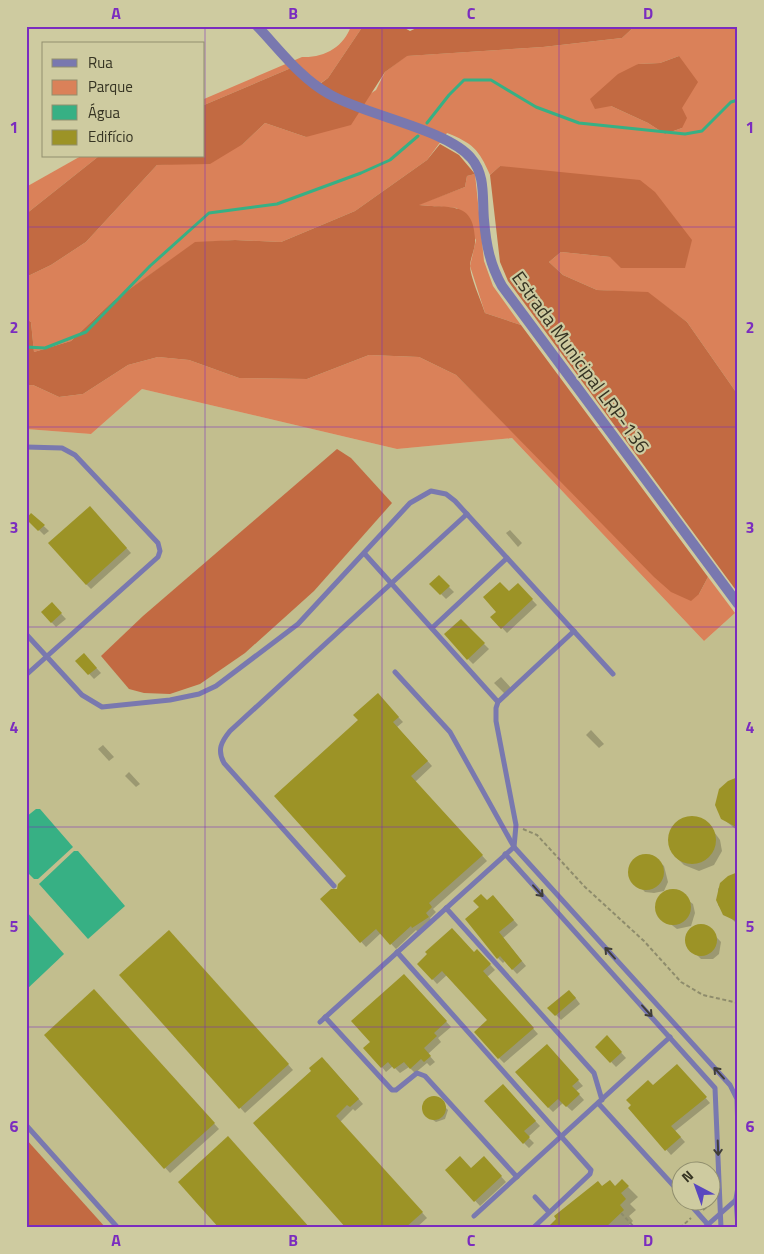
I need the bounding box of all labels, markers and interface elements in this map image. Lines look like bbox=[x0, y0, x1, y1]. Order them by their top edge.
text: A bbox=[111, 1, 121, 25]
text: B bbox=[288, 1, 298, 25]
text: C bbox=[467, 1, 476, 25]
text: D bbox=[643, 1, 653, 25]
legend bbox=[42, 42, 205, 158]
text: Rua bbox=[88, 51, 113, 74]
text: Parque bbox=[88, 75, 133, 98]
text: Água bbox=[88, 101, 120, 124]
text: 1 bbox=[10, 115, 18, 139]
text: 1 bbox=[746, 115, 754, 139]
text: Edifício bbox=[88, 125, 133, 148]
street label: Estrada Municipal LRP-136 bbox=[505, 265, 657, 459]
text: 2 bbox=[10, 315, 18, 339]
text: 2 bbox=[746, 315, 754, 339]
text: 3 bbox=[10, 515, 18, 539]
text: 3 bbox=[746, 515, 754, 539]
text: 4 bbox=[10, 715, 19, 739]
text: 4 bbox=[746, 715, 755, 739]
one-way arrow bbox=[532, 884, 544, 897]
text: 5 bbox=[10, 914, 19, 938]
text: 5 bbox=[746, 914, 755, 938]
one-way arrow bbox=[604, 946, 616, 959]
one-way arrow bbox=[641, 1005, 653, 1018]
one-way arrow bbox=[713, 1067, 725, 1080]
text: 6 bbox=[10, 1114, 19, 1138]
text: 6 bbox=[746, 1114, 755, 1138]
one-way arrow bbox=[713, 1139, 723, 1155]
north arrow bbox=[672, 1162, 722, 1212]
text: N bbox=[677, 1165, 698, 1187]
text: A bbox=[111, 1228, 121, 1252]
text: B bbox=[288, 1228, 298, 1252]
text: C bbox=[467, 1228, 476, 1252]
text: D bbox=[643, 1228, 653, 1252]

